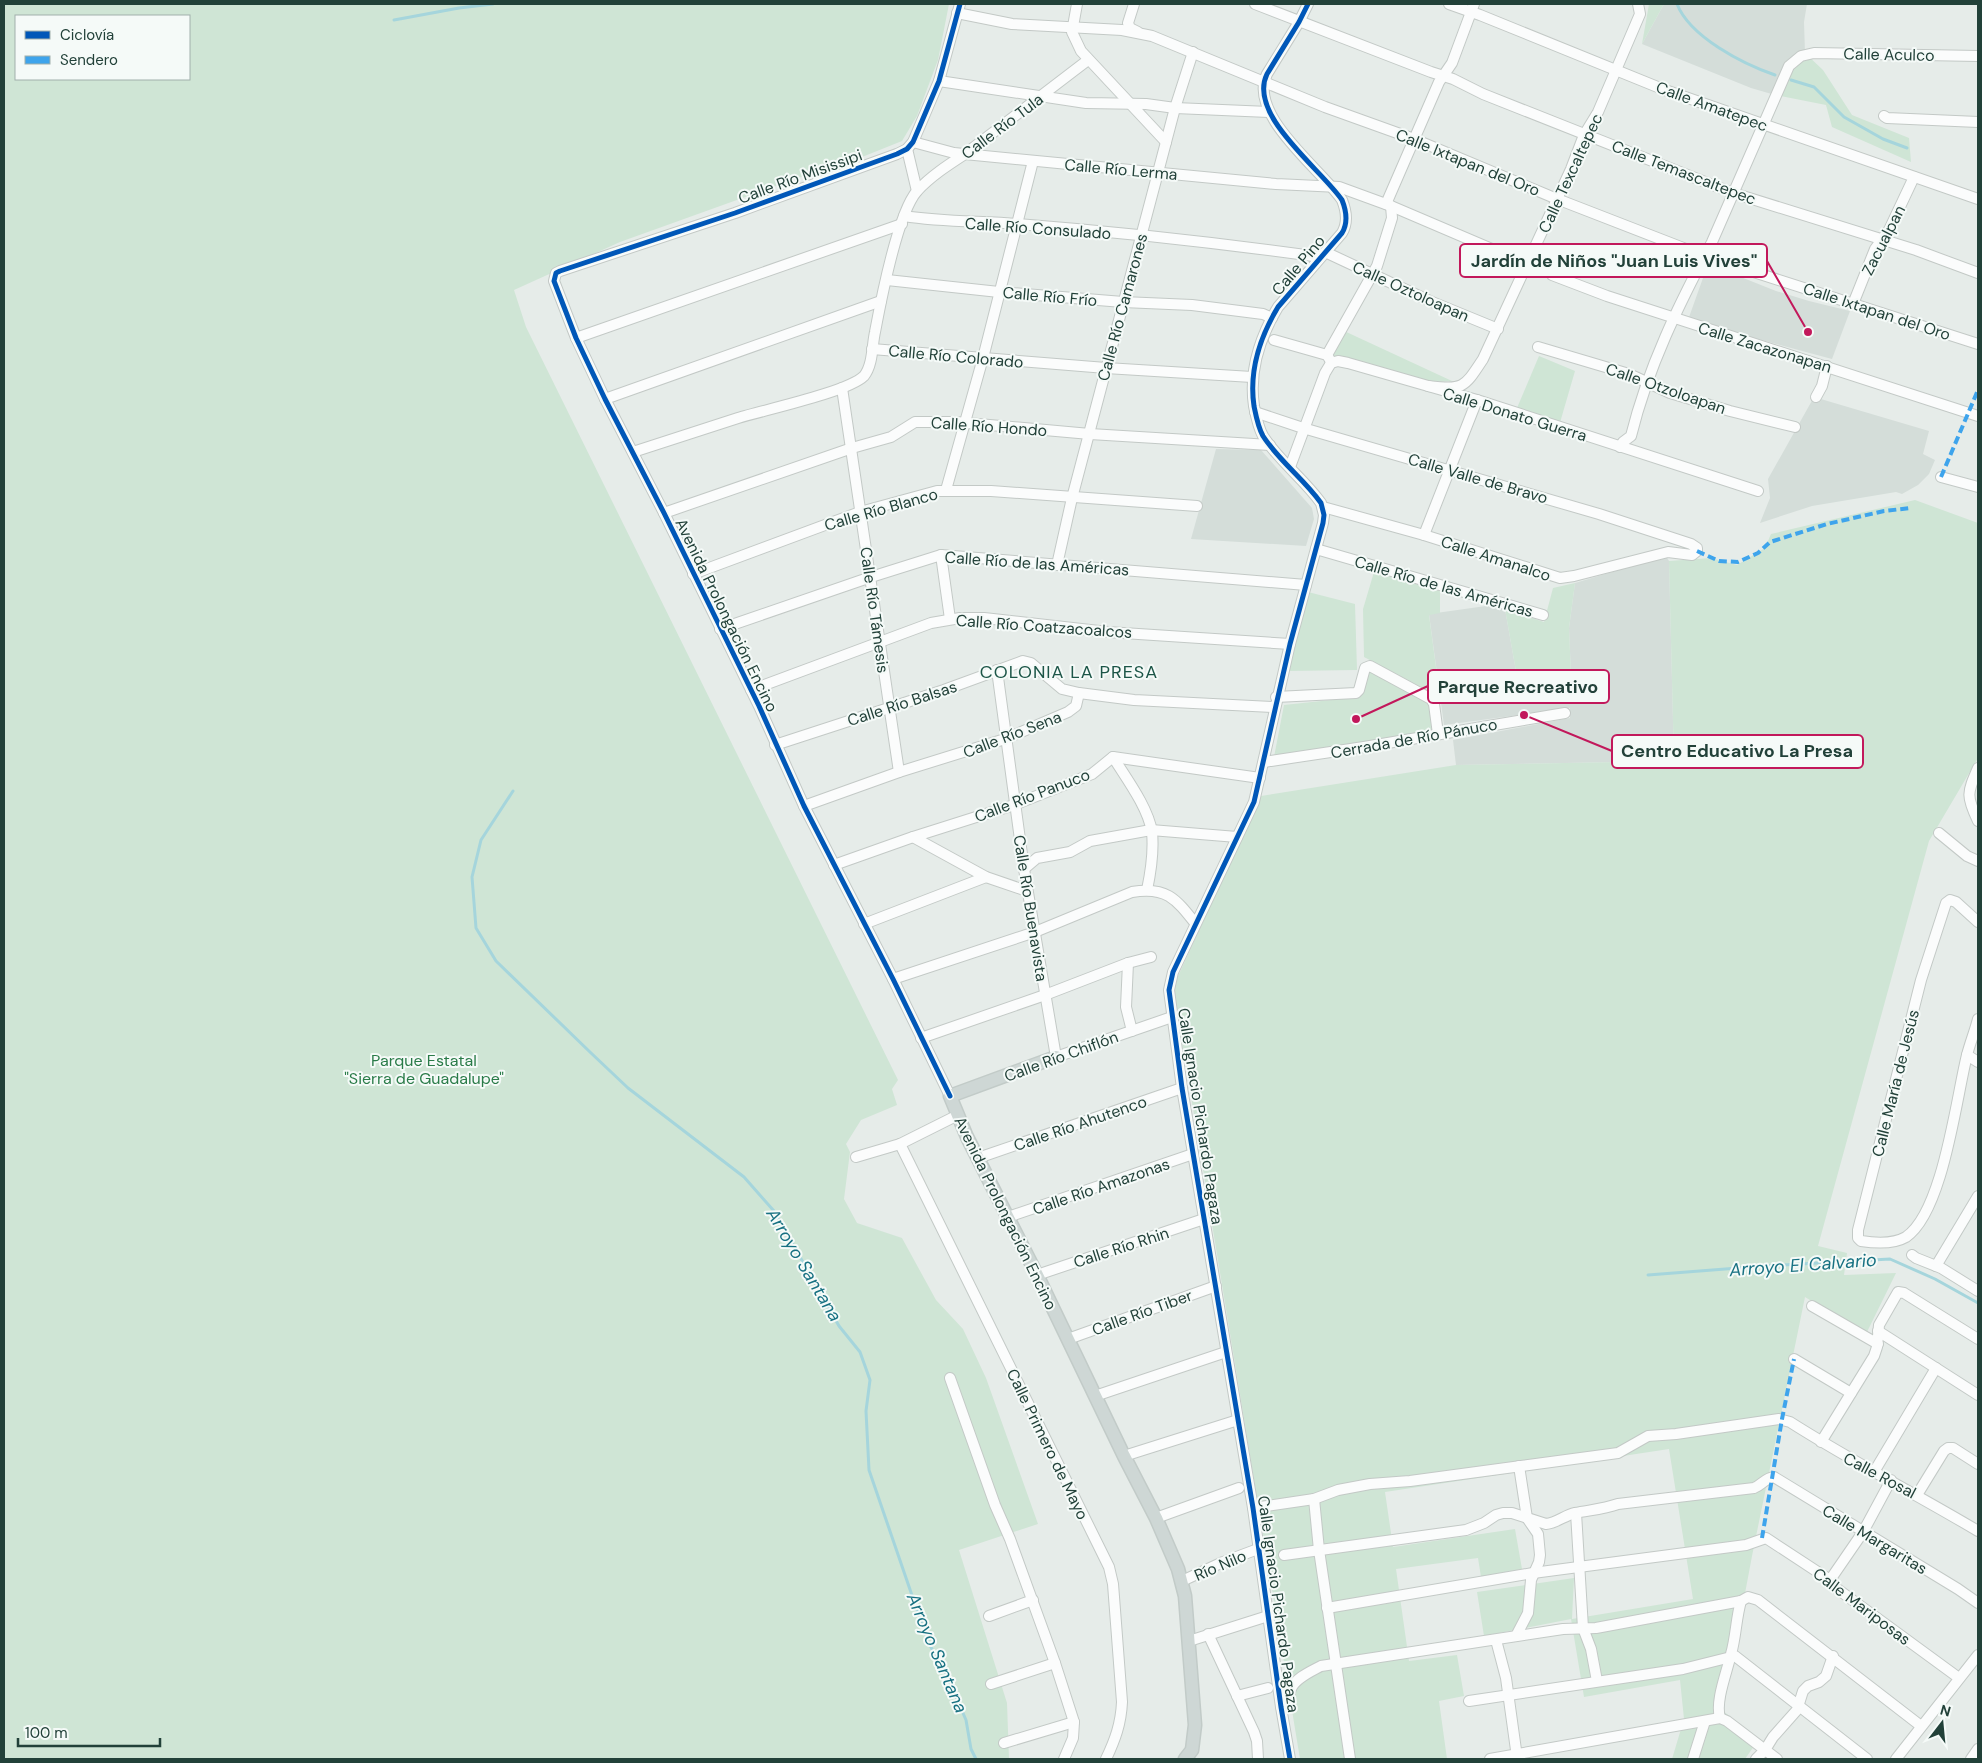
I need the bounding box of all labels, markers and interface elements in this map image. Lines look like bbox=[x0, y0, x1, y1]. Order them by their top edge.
legend bbox=[15, 15, 190, 80]
text: Ciclovía bbox=[60, 25, 114, 45]
street label: Calle Aculco bbox=[1843, 43, 1935, 66]
text: Sendero bbox=[60, 50, 118, 70]
street label: Calle Amatepec bbox=[1653, 77, 1771, 136]
street label: Calle Río Tula bbox=[957, 89, 1047, 164]
street label: Calle Texcaltepec bbox=[1534, 110, 1607, 236]
street label: Calle Ixtapan del Oro bbox=[1393, 124, 1543, 201]
street label: Calle Temascaltepec bbox=[1609, 135, 1759, 210]
street label: Calle Río Misissipi bbox=[735, 144, 865, 209]
street label: Calle Río Lerma bbox=[1063, 154, 1178, 185]
street label: Zacualpan bbox=[1857, 202, 1910, 279]
street label: Calle Río Consulado bbox=[964, 213, 1112, 244]
street label: Calle Río Camarones bbox=[1093, 231, 1152, 383]
street label: Calle Pino bbox=[1267, 231, 1330, 300]
callout: Jardín de Niños "Juan Luis Vives" bbox=[1460, 244, 1767, 277]
text: Jardín de Niños "Juan Luis Vives" bbox=[1471, 249, 1757, 273]
street label: Calle Oztoloapan bbox=[1349, 256, 1472, 327]
street label: Calle Ixtapan del Oro bbox=[1800, 278, 1953, 345]
street label: Calle Río Frío bbox=[1002, 282, 1098, 311]
street label: Calle Zacazonapan bbox=[1696, 317, 1834, 378]
street label: Calle Río Colorado bbox=[887, 340, 1024, 373]
street label: Calle Otzoloapan bbox=[1603, 358, 1729, 419]
street label: Calle Donato Guerra bbox=[1440, 383, 1589, 446]
street label: Calle Río Hondo bbox=[930, 412, 1048, 441]
street label: Calle Valle de Bravo bbox=[1406, 448, 1550, 508]
street label: Calle Río Blanco bbox=[822, 483, 940, 536]
street label: Avenida Prolongación Encino bbox=[670, 515, 783, 716]
street label: Calle Amanalco bbox=[1438, 531, 1553, 586]
street label: Calle Río Támesis bbox=[855, 546, 894, 675]
street label: Calle Río de las Américas bbox=[944, 547, 1130, 580]
street label: Calle Río de las Américas bbox=[1352, 551, 1536, 622]
street label: Calle Río Coatzacoalcos bbox=[955, 610, 1133, 643]
district label: COLONIA LA PRESA bbox=[980, 660, 1158, 684]
callout: Parque Recreativo bbox=[1428, 670, 1609, 703]
text: Parque Recreativo bbox=[1438, 675, 1598, 699]
street label: Calle Río Balsas bbox=[845, 676, 960, 731]
street label: Calle Río Sena bbox=[960, 706, 1064, 763]
street label: Cerrada de Río Pánuco bbox=[1329, 713, 1499, 763]
callout: Centro Educativo La Presa bbox=[1612, 735, 1863, 768]
text: Centro Educativo La Presa bbox=[1621, 739, 1853, 763]
street label: Calle Río Panuco bbox=[971, 764, 1093, 827]
street label: Calle Río Buenavista bbox=[1009, 833, 1052, 983]
street label: Calle Ignacio Pichardo Pagaza bbox=[1173, 1006, 1228, 1226]
street label: Calle María de Jesús bbox=[1867, 1007, 1924, 1159]
street label: Calle Río Chiflón bbox=[1001, 1026, 1121, 1087]
park label: Parque Estatal "Sierra de Guadalupe" bbox=[344, 1050, 504, 1089]
street label: Calle Río Ahutenco bbox=[1011, 1091, 1150, 1156]
street label: Avenida Prolongación Encino bbox=[949, 1113, 1062, 1314]
street label: Calle Río Amazonas bbox=[1030, 1153, 1173, 1220]
water label: Arroyo Santana bbox=[760, 1203, 847, 1326]
street label: Calle Río Rhin bbox=[1071, 1222, 1172, 1273]
water label: Arroyo El Calvario bbox=[1728, 1248, 1878, 1282]
street label: Calle Río Tiber bbox=[1089, 1285, 1195, 1340]
street label: Calle Primero de Mayo bbox=[1002, 1365, 1093, 1523]
street label: Calle Rosal bbox=[1840, 1448, 1920, 1503]
street label: Calle Ignacio Pichardo Pagaza bbox=[1253, 1494, 1304, 1714]
street label: Calle Margaritas bbox=[1818, 1500, 1931, 1579]
street label: Río Nilo bbox=[1191, 1545, 1250, 1586]
street label: Calle Mariposas bbox=[1809, 1563, 1915, 1650]
water label: Arroyo Santana bbox=[900, 1588, 973, 1717]
north arrow bbox=[1917, 1698, 1967, 1748]
text: N bbox=[1938, 1700, 1953, 1721]
scale bar bbox=[18, 1716, 160, 1748]
text: 100 m bbox=[25, 1723, 68, 1743]

